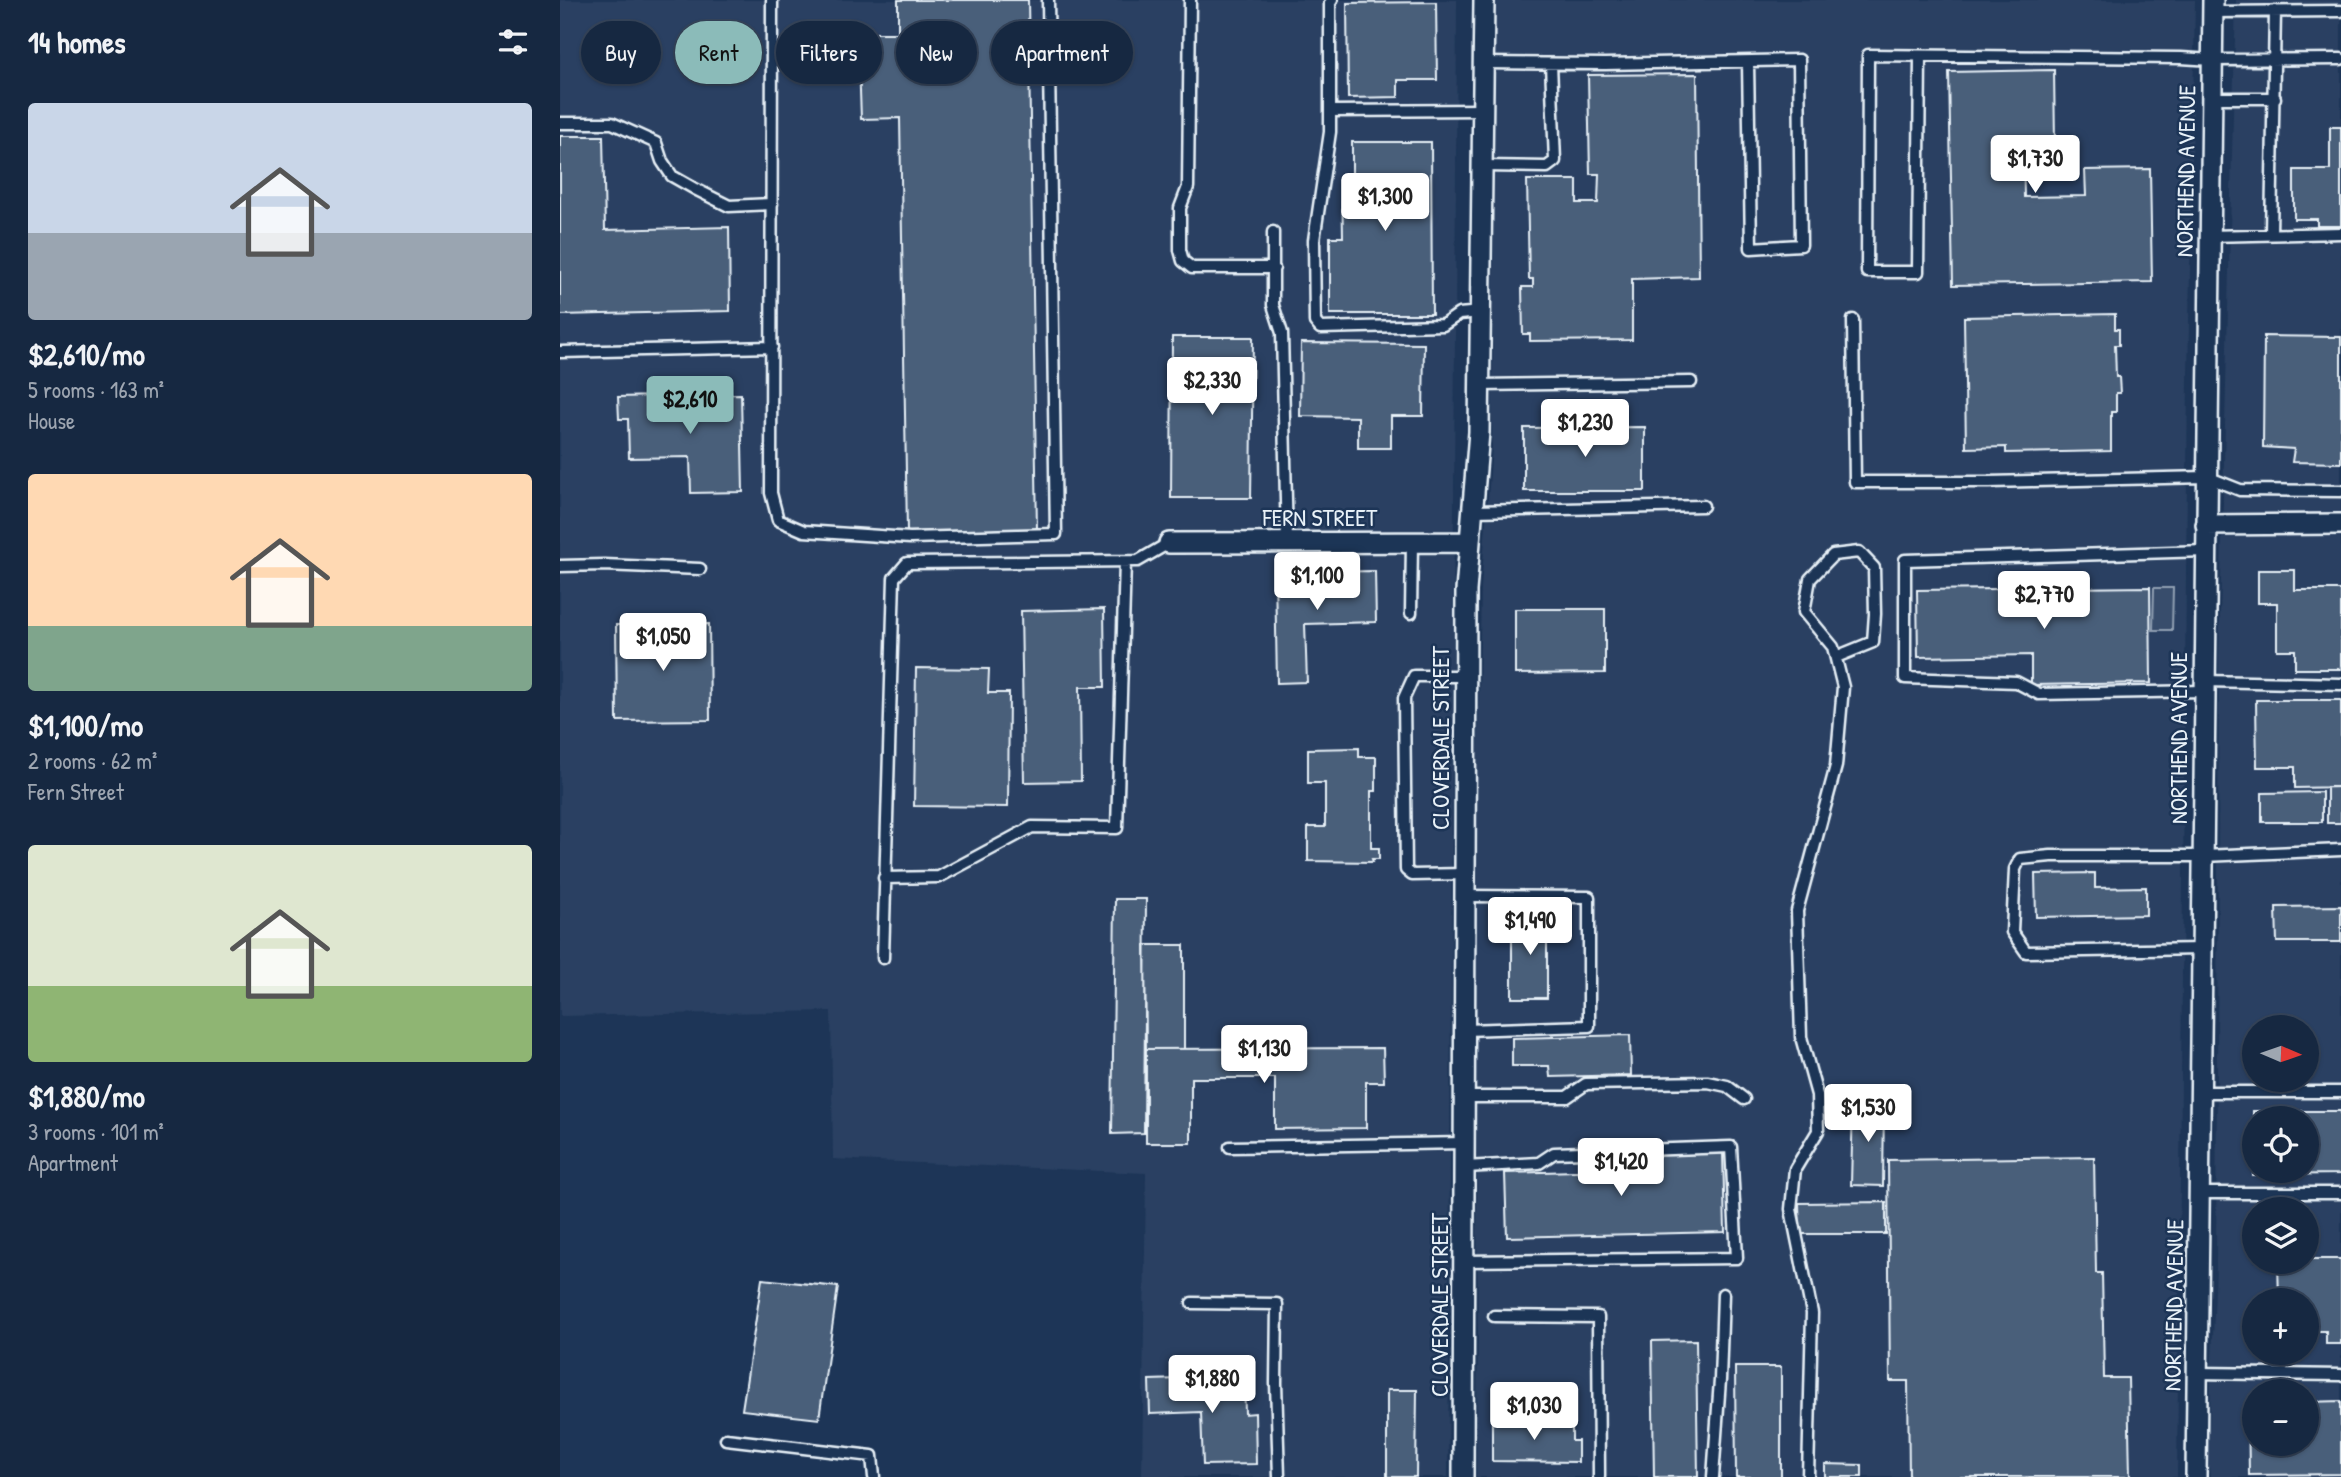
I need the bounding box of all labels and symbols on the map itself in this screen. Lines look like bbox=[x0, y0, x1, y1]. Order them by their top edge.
street label: NORTHEND AVENUE bbox=[2168, 84, 2203, 257]
pin: $1,730 bbox=[1978, 136, 2092, 195]
pin: $1,300 bbox=[1328, 174, 1442, 233]
pin: $2,330 bbox=[1155, 358, 1269, 417]
pin: $2,610 bbox=[633, 376, 747, 436]
pin: $1,230 bbox=[1528, 400, 1642, 459]
street label: FERN STREET bbox=[1262, 501, 1378, 533]
pin: $1,100 bbox=[1260, 552, 1374, 612]
pin: $2,770 bbox=[1987, 572, 2101, 631]
pin: $1,050 bbox=[606, 614, 720, 673]
street label: CLOVERDALE STREET bbox=[1424, 645, 1456, 830]
street label: NORTHEND AVENUE bbox=[2162, 652, 2194, 824]
pin: $1,490 bbox=[1473, 898, 1587, 957]
north arrow bbox=[2242, 1015, 2319, 1092]
pin: $1,130 bbox=[1207, 1026, 1321, 1085]
pin: $1,530 bbox=[1811, 1084, 1925, 1144]
pin: $1,420 bbox=[1564, 1138, 1678, 1198]
street label: CLOVERDALE STREET bbox=[1423, 1212, 1455, 1397]
street label: NORTHEND AVENUE bbox=[2156, 1218, 2191, 1391]
pin: $1,880 bbox=[1155, 1356, 1269, 1415]
pin: $1,030 bbox=[1477, 1382, 1591, 1442]

